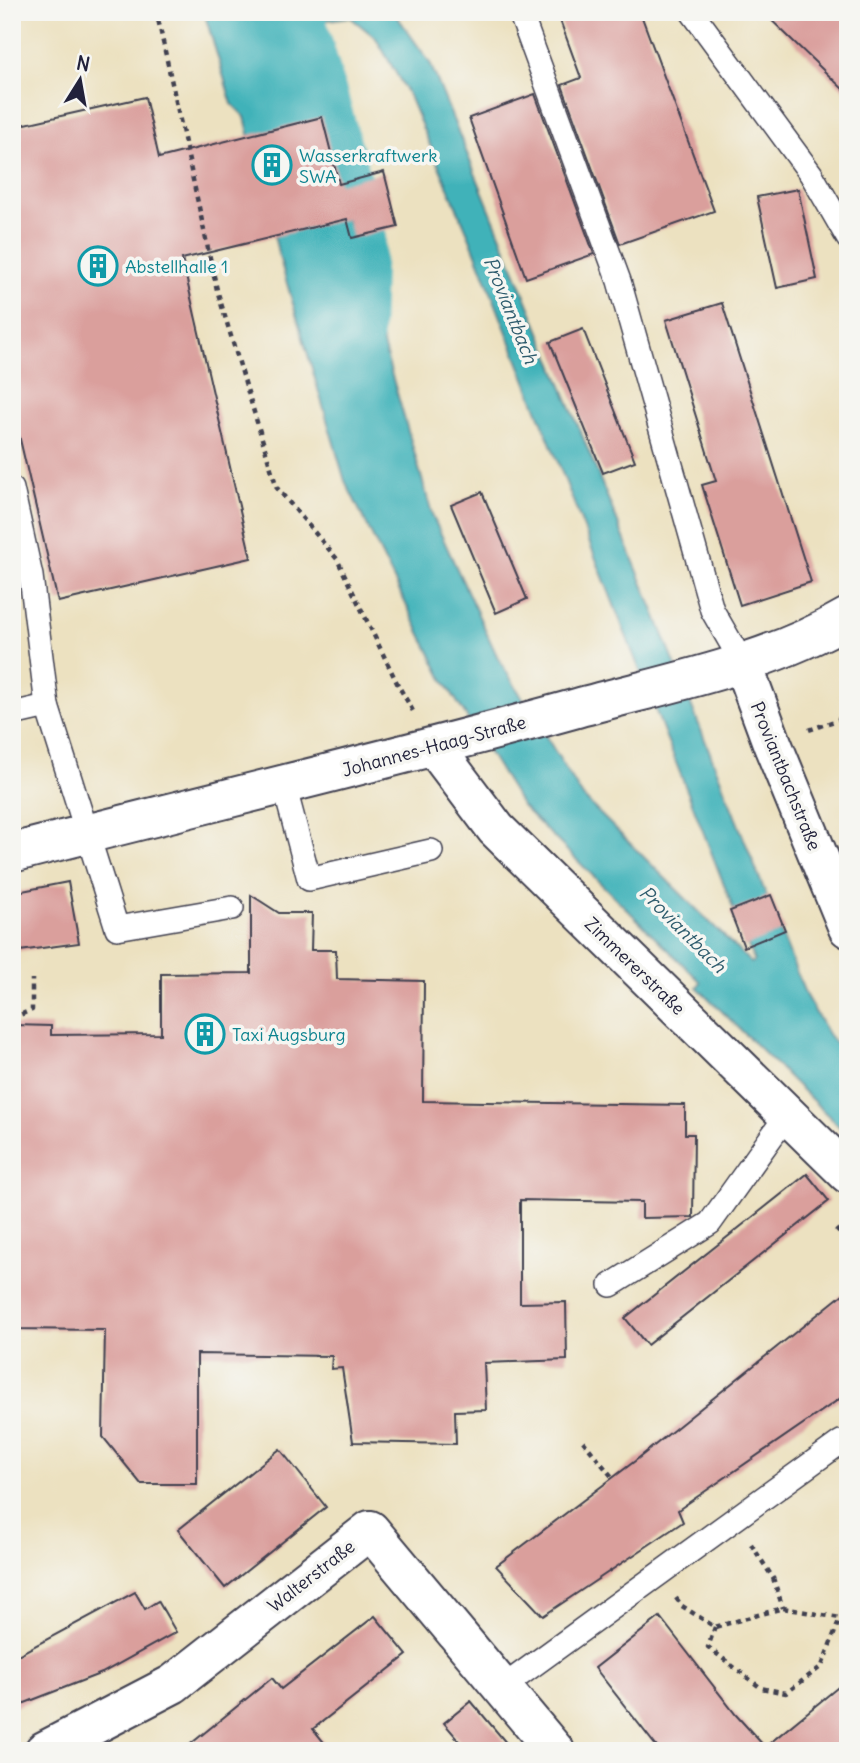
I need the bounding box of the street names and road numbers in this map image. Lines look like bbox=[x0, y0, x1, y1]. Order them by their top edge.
street label: Proviantbachstraße bbox=[746, 698, 826, 854]
street label: Johannes-Haag-Straße bbox=[340, 710, 528, 782]
street label: Zimmererstraße bbox=[580, 912, 690, 1020]
street label: Walterstraße bbox=[263, 1535, 359, 1617]

